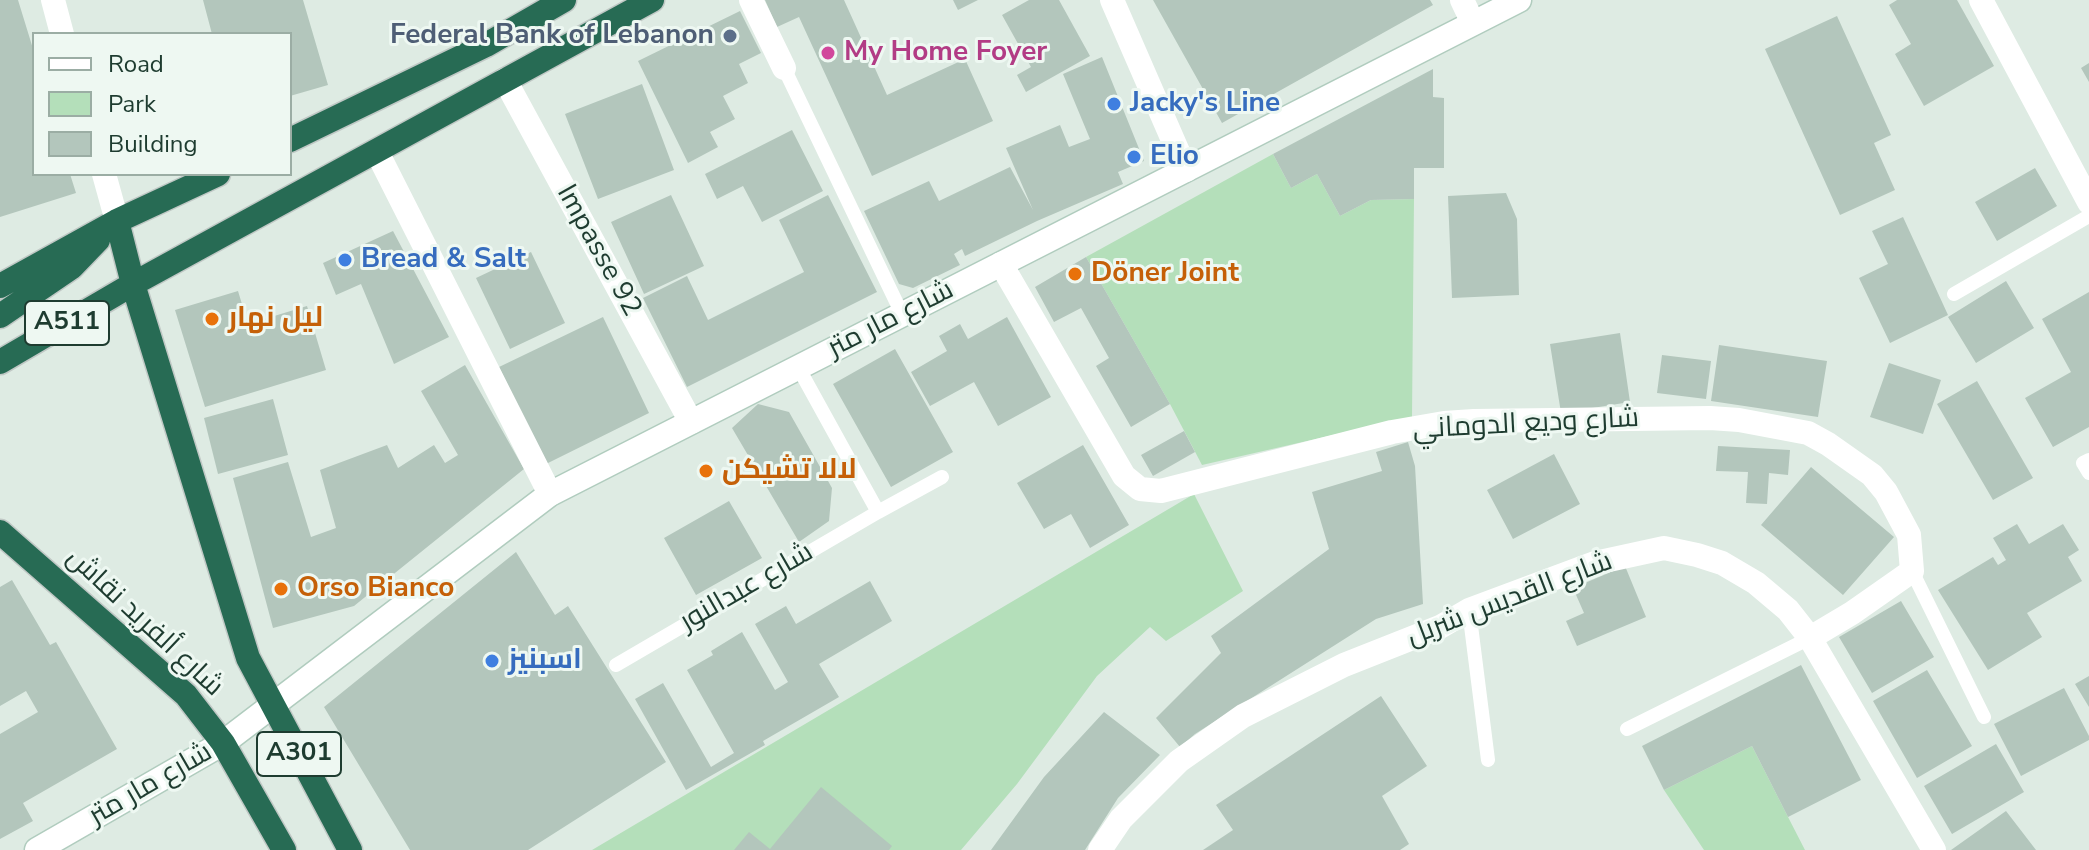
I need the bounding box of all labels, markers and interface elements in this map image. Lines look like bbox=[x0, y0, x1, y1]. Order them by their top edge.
place label: Federal Bank of Lebanon bbox=[390, 19, 714, 53]
marker: Federal Bank of Lebanon bbox=[721, 27, 739, 45]
legend bbox=[32, 32, 292, 176]
place label: My Home Foyer bbox=[844, 36, 1047, 70]
marker: My Home Foyer bbox=[819, 44, 837, 62]
text: Road bbox=[108, 48, 164, 80]
place label: Jacky's Line bbox=[1130, 87, 1280, 121]
text: Park bbox=[108, 88, 156, 120]
marker: Jacky's Line bbox=[1105, 95, 1123, 113]
text: Building bbox=[108, 128, 198, 160]
place label: Elio bbox=[1150, 140, 1199, 174]
marker: Elio bbox=[1125, 148, 1143, 166]
street label: Impasse 92 bbox=[548, 179, 648, 323]
place label: Bread & Salt bbox=[361, 243, 526, 277]
marker: Bread & Salt bbox=[336, 251, 354, 269]
place label: Döner Joint bbox=[1091, 257, 1239, 291]
marker: Döner Joint bbox=[1066, 265, 1084, 283]
street label: شارع مار متر bbox=[822, 274, 960, 366]
road number: A511 bbox=[25, 301, 109, 345]
place label: ليل نهار bbox=[228, 302, 323, 336]
marker: ليل نهار bbox=[203, 310, 221, 328]
street label: شارع وديع الدوماني bbox=[1412, 402, 1640, 448]
place label: لالا تشيكن bbox=[722, 454, 857, 488]
marker: لالا تشيكن bbox=[697, 462, 715, 480]
street label: شارع عبدالنور bbox=[674, 536, 820, 640]
street label: شارع ألفريد نقاش bbox=[59, 542, 229, 704]
street label: شارع القديس شربل bbox=[1403, 545, 1617, 655]
place label: Orso Bianco bbox=[297, 572, 454, 606]
marker: Orso Bianco bbox=[272, 580, 290, 598]
place label: اسبنيز bbox=[508, 644, 582, 678]
marker: اسبنيز bbox=[483, 652, 501, 670]
road number: A301 bbox=[257, 732, 341, 776]
street label: شارع مار متر bbox=[83, 736, 219, 834]

